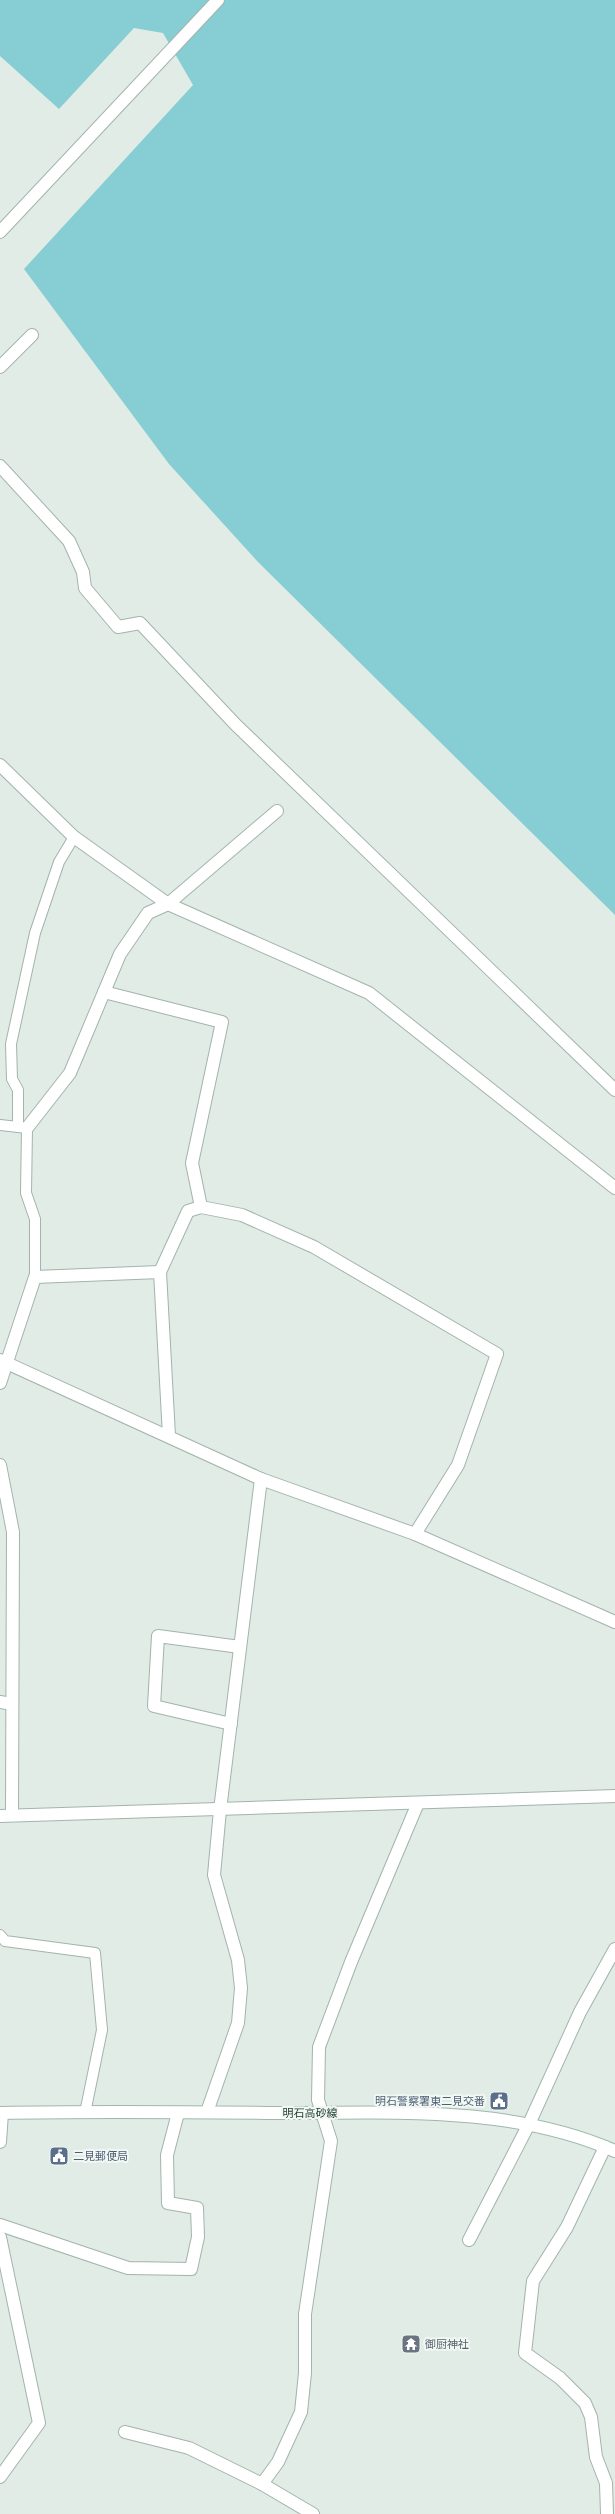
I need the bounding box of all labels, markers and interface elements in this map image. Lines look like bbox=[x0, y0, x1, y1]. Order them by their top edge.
public building icon: 明石警察署東二見交番 bbox=[488, 2090, 510, 2112]
place label: 明石警察署東二見交番 bbox=[375, 2095, 485, 2108]
street label: 明石高砂線 bbox=[283, 2107, 338, 2120]
public building icon: 二見郵便局 bbox=[48, 2145, 70, 2167]
place label: 二見郵便局 bbox=[73, 2150, 128, 2163]
temple icon: 御厨神社 bbox=[400, 2333, 422, 2355]
place label: 御厨神社 bbox=[424, 2338, 469, 2351]

